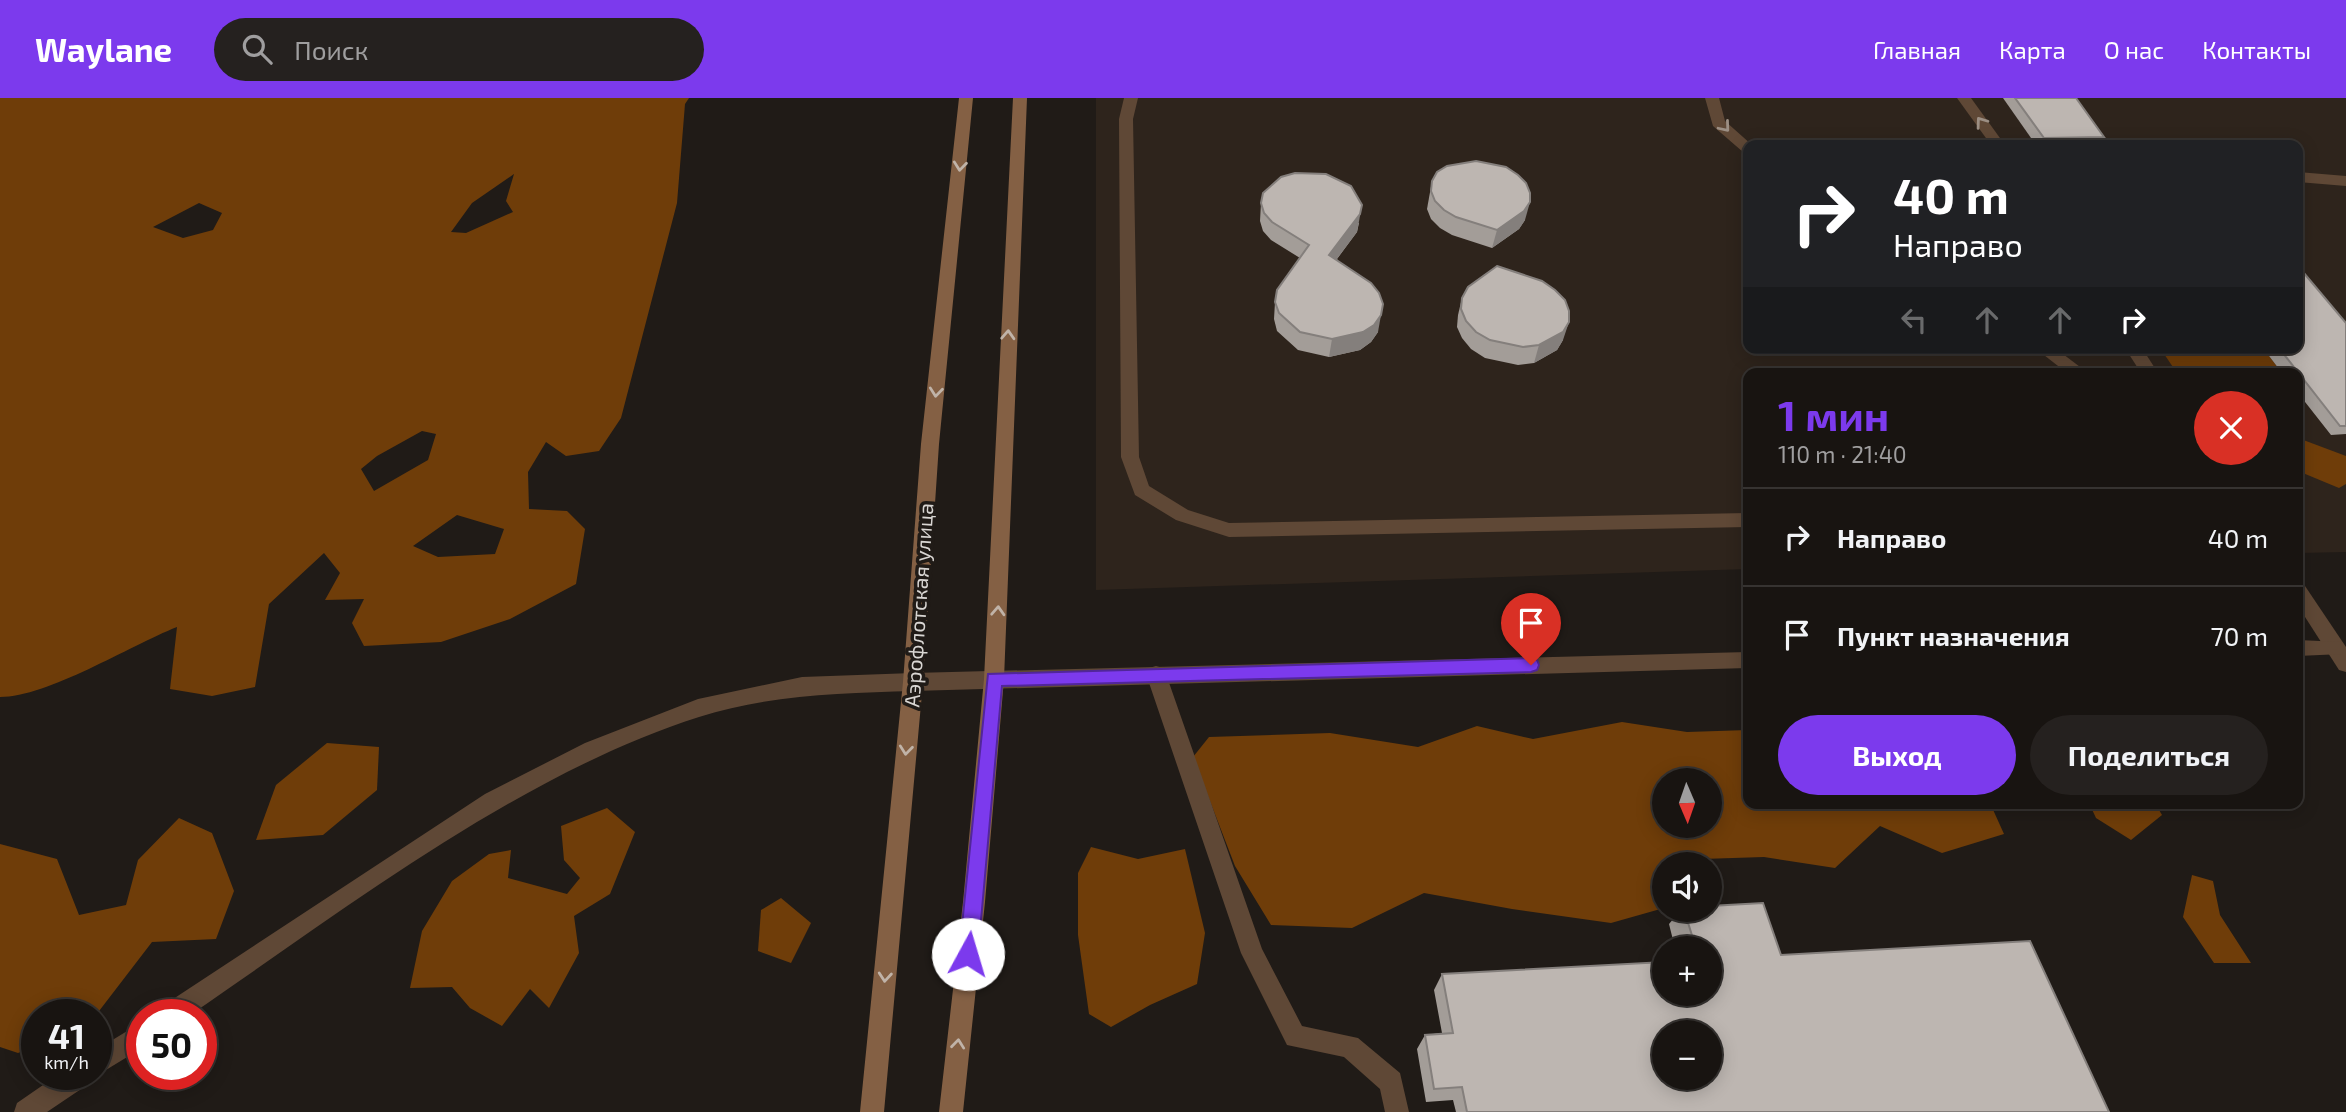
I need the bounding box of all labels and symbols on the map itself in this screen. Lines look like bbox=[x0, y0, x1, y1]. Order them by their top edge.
one-way arrow bbox=[1977, 117, 1989, 130]
one-way arrow bbox=[1716, 119, 1729, 132]
one-way arrow bbox=[952, 160, 967, 172]
one-way arrow bbox=[1001, 329, 1016, 340]
one-way arrow bbox=[928, 386, 943, 398]
street label: Аэрофлотская улица bbox=[898, 502, 939, 708]
pin bbox=[1501, 593, 1561, 665]
one-way arrow bbox=[990, 605, 1005, 616]
one-way arrow bbox=[899, 745, 914, 756]
north arrow bbox=[1652, 768, 1722, 838]
position arrow bbox=[931, 917, 1005, 991]
one-way arrow bbox=[877, 971, 892, 982]
speed limit sign: 50 bbox=[126, 999, 217, 1090]
one-way arrow bbox=[951, 1038, 966, 1050]

